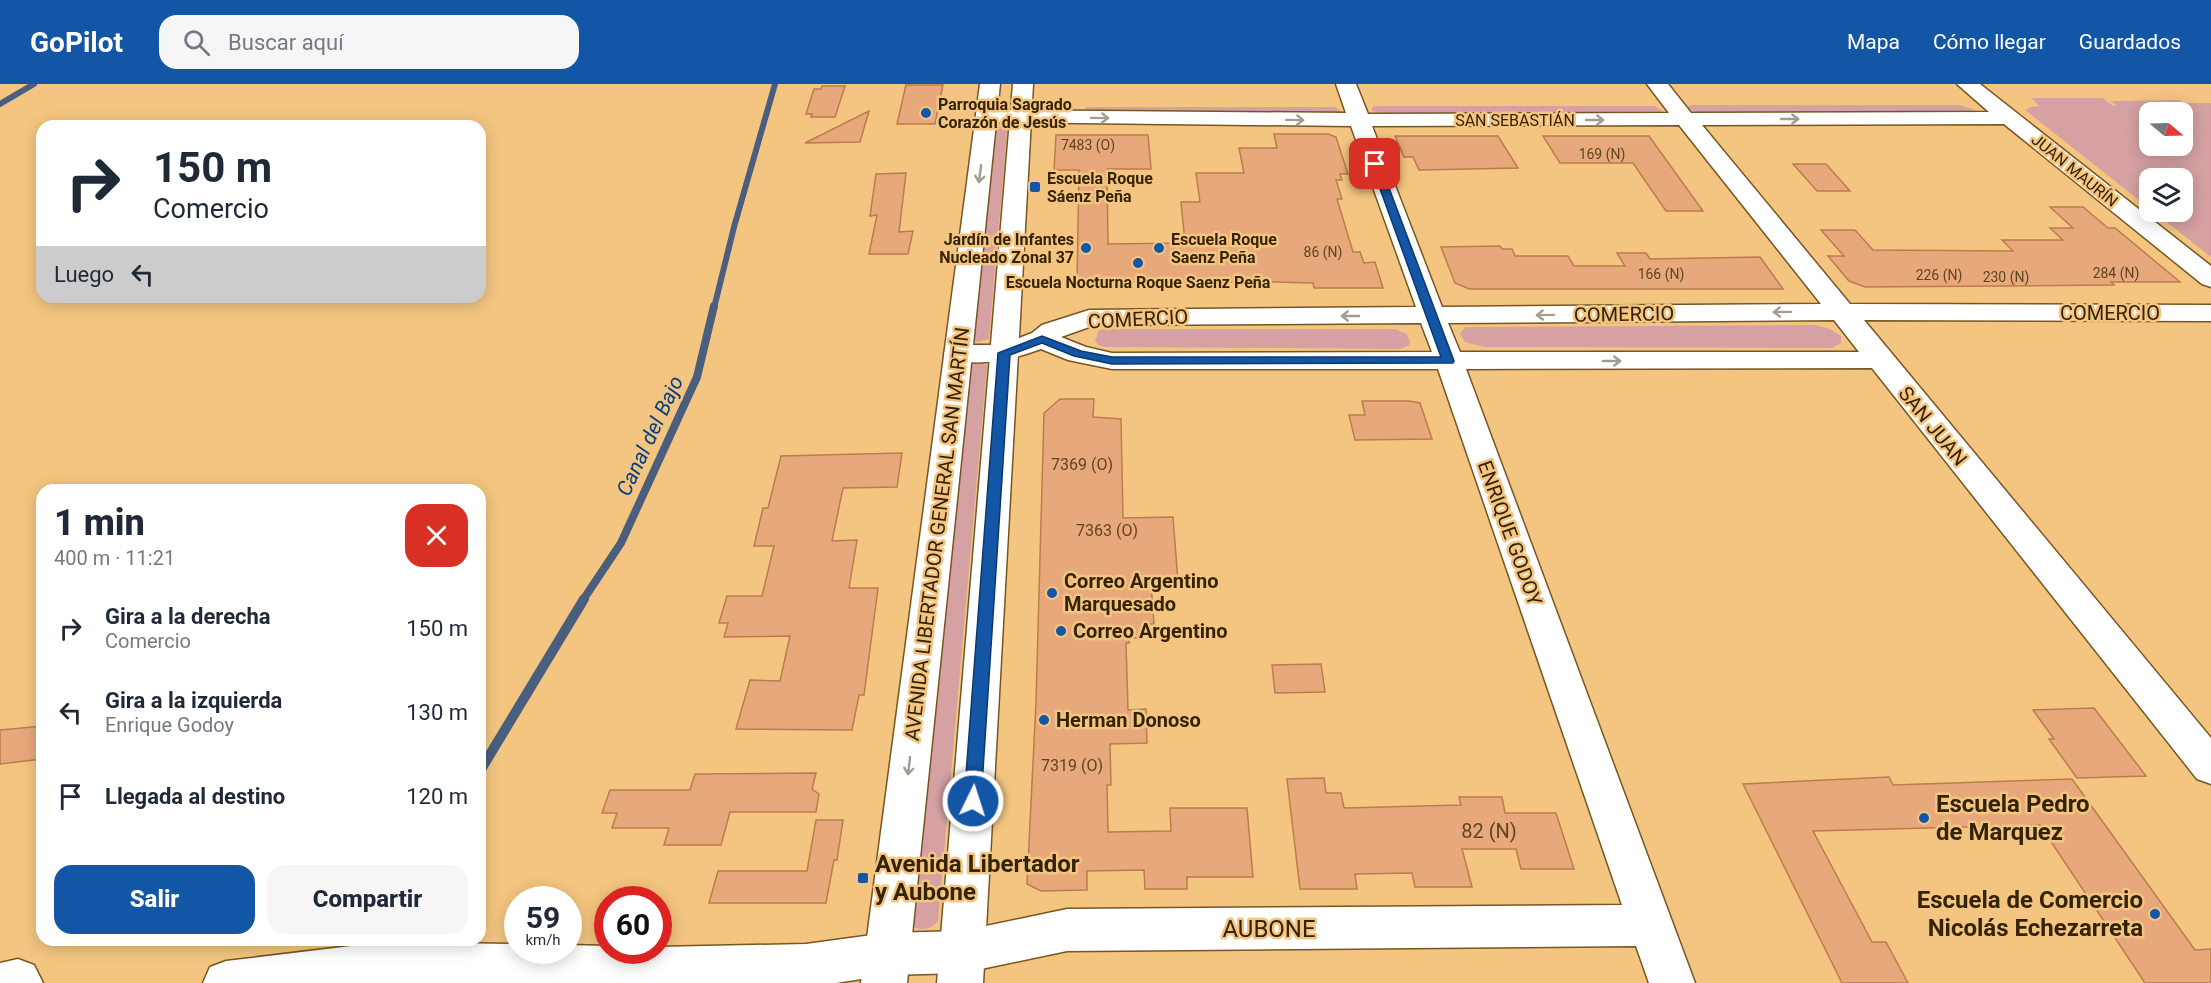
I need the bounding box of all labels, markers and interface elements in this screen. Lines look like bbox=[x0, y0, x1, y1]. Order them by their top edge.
search box bbox=[159, 15, 579, 69]
text: GoPilot bbox=[30, 26, 123, 59]
icon: search bbox=[180, 26, 213, 59]
text: Buscar aquí bbox=[228, 30, 344, 55]
text: Mapa bbox=[1847, 30, 1900, 54]
text: Cómo llegar bbox=[1933, 30, 2046, 54]
text: Guardados bbox=[2079, 30, 2181, 54]
place label: Parroquia Sagrado Corazón de Jesús bbox=[938, 95, 1072, 132]
north arrow bbox=[2139, 102, 2193, 156]
map controls bbox=[2139, 102, 2193, 222]
marker: Parroquia Sagrado Corazón de Jesús bbox=[919, 106, 933, 120]
street label: SAN SEBASTIÁN bbox=[1455, 111, 1575, 130]
one-way arrow bbox=[1089, 112, 1109, 124]
one-way arrow bbox=[1779, 113, 1799, 125]
one-way arrow bbox=[1284, 114, 1304, 126]
one-way arrow bbox=[1584, 114, 1604, 126]
street label: JUAN MAURÍN bbox=[2028, 130, 2122, 211]
house number: 7483 (O) bbox=[1061, 137, 1115, 154]
pin bbox=[1349, 138, 1400, 189]
text: 150 m bbox=[153, 143, 272, 192]
icon: right bbox=[54, 144, 132, 222]
house number: 169 (N) bbox=[1579, 146, 1625, 163]
icon: arrive bbox=[1358, 147, 1391, 180]
one-way arrow bbox=[974, 164, 985, 184]
button: layers bbox=[2139, 168, 2193, 222]
place label: Escuela Roque Sáenz Peña bbox=[1047, 169, 1153, 206]
marker: Escuela Roque Sáenz Peña bbox=[1028, 180, 1042, 194]
text: Comercio bbox=[153, 193, 269, 225]
place label: Jardín de Infantes Nucleado Zonal 37 bbox=[939, 230, 1074, 267]
place label: Escuela Roque Saenz Peña bbox=[1171, 230, 1277, 267]
marker: Jardín de Infantes Nucleado Zonal 37 bbox=[1079, 241, 1093, 255]
marker: Escuela Roque Saenz Peña bbox=[1152, 241, 1166, 255]
house number: 86 (N) bbox=[1304, 244, 1342, 261]
marker: Escuela Nocturna Roque Saenz Peña bbox=[1131, 256, 1145, 270]
icon: left bbox=[126, 258, 159, 291]
text: Luego bbox=[54, 262, 114, 287]
house number: 284 (N) bbox=[2093, 265, 2139, 282]
house number: 166 (N) bbox=[1638, 266, 1684, 283]
house number: 226 (N) bbox=[1916, 267, 1962, 284]
house number: 230 (N) bbox=[1983, 269, 2029, 286]
place label: Escuela Nocturna Roque Saenz Peña bbox=[1006, 273, 1271, 292]
street label: COMERCIO bbox=[1574, 301, 1674, 327]
street label: COMERCIO bbox=[2060, 301, 2160, 325]
street label: COMERCIO bbox=[1087, 304, 1189, 334]
one-way arrow bbox=[1772, 307, 1792, 318]
one-way arrow bbox=[1535, 309, 1555, 320]
one-way arrow bbox=[1340, 310, 1360, 322]
street label: AVENIDA LIBERTADOR GENERAL SAN MARTÍN bbox=[900, 326, 974, 742]
one-way arrow bbox=[1602, 355, 1622, 367]
water label: Canal del Bajo bbox=[612, 372, 688, 500]
street label: SAN JUAN bbox=[1894, 381, 1972, 471]
house number: 7369 (O) bbox=[1051, 455, 1113, 474]
street label: ENRIQUE GODOY bbox=[1473, 457, 1547, 609]
text: 1 min bbox=[54, 502, 145, 544]
button: close bbox=[405, 504, 468, 567]
house number: 7363 (O) bbox=[1076, 521, 1138, 540]
text: 400 m · 11:21 bbox=[54, 546, 175, 570]
place label: Correo Argentino Marquesado bbox=[1064, 569, 1218, 616]
marker: Correo Argentino Marquesado bbox=[1045, 586, 1059, 600]
text: Gira a la derecha bbox=[105, 604, 271, 629]
icon: right bbox=[54, 612, 87, 645]
text: 150 m bbox=[406, 616, 468, 641]
place label: Correo Argentino bbox=[1073, 619, 1227, 643]
marker: Correo Argentino bbox=[1054, 624, 1068, 638]
text: Comercio bbox=[105, 629, 191, 653]
text: Gira a la izquierda bbox=[105, 688, 282, 713]
icon: left bbox=[54, 696, 87, 729]
text: 130 m bbox=[406, 700, 468, 725]
place label: Herman Donoso bbox=[1056, 708, 1201, 732]
text: Enrique Godoy bbox=[105, 713, 234, 737]
marker: Herman Donoso bbox=[1037, 713, 1051, 727]
one-way arrow bbox=[904, 756, 915, 775]
house number: 7319 (O) bbox=[1041, 756, 1103, 775]
position arrow bbox=[941, 769, 1005, 833]
icon: arrive bbox=[54, 780, 87, 813]
text: Llegada al destino bbox=[105, 784, 285, 809]
text: 120 m bbox=[406, 784, 468, 809]
place label: Escuela Pedro de Marquez bbox=[1936, 790, 2090, 846]
marker: Escuela Pedro de Marquez bbox=[1917, 811, 1931, 825]
house number: 82 (N) bbox=[1461, 819, 1517, 843]
place label: Avenida Libertador y Aubone bbox=[875, 850, 1080, 906]
button: Salir bbox=[54, 865, 255, 934]
button: Compartir bbox=[267, 865, 468, 934]
marker: Avenida Libertador y Aubone bbox=[856, 871, 870, 885]
speed limit sign: 60 bbox=[594, 886, 672, 964]
place label: Escuela de Comercio Nicolás Echezarreta bbox=[1917, 886, 2143, 942]
text: 59 bbox=[526, 900, 560, 935]
marker: Escuela de Comercio Nicolás Echezarreta bbox=[2148, 907, 2162, 921]
street label: AUBONE bbox=[1222, 915, 1316, 943]
text: km/h bbox=[525, 931, 561, 949]

